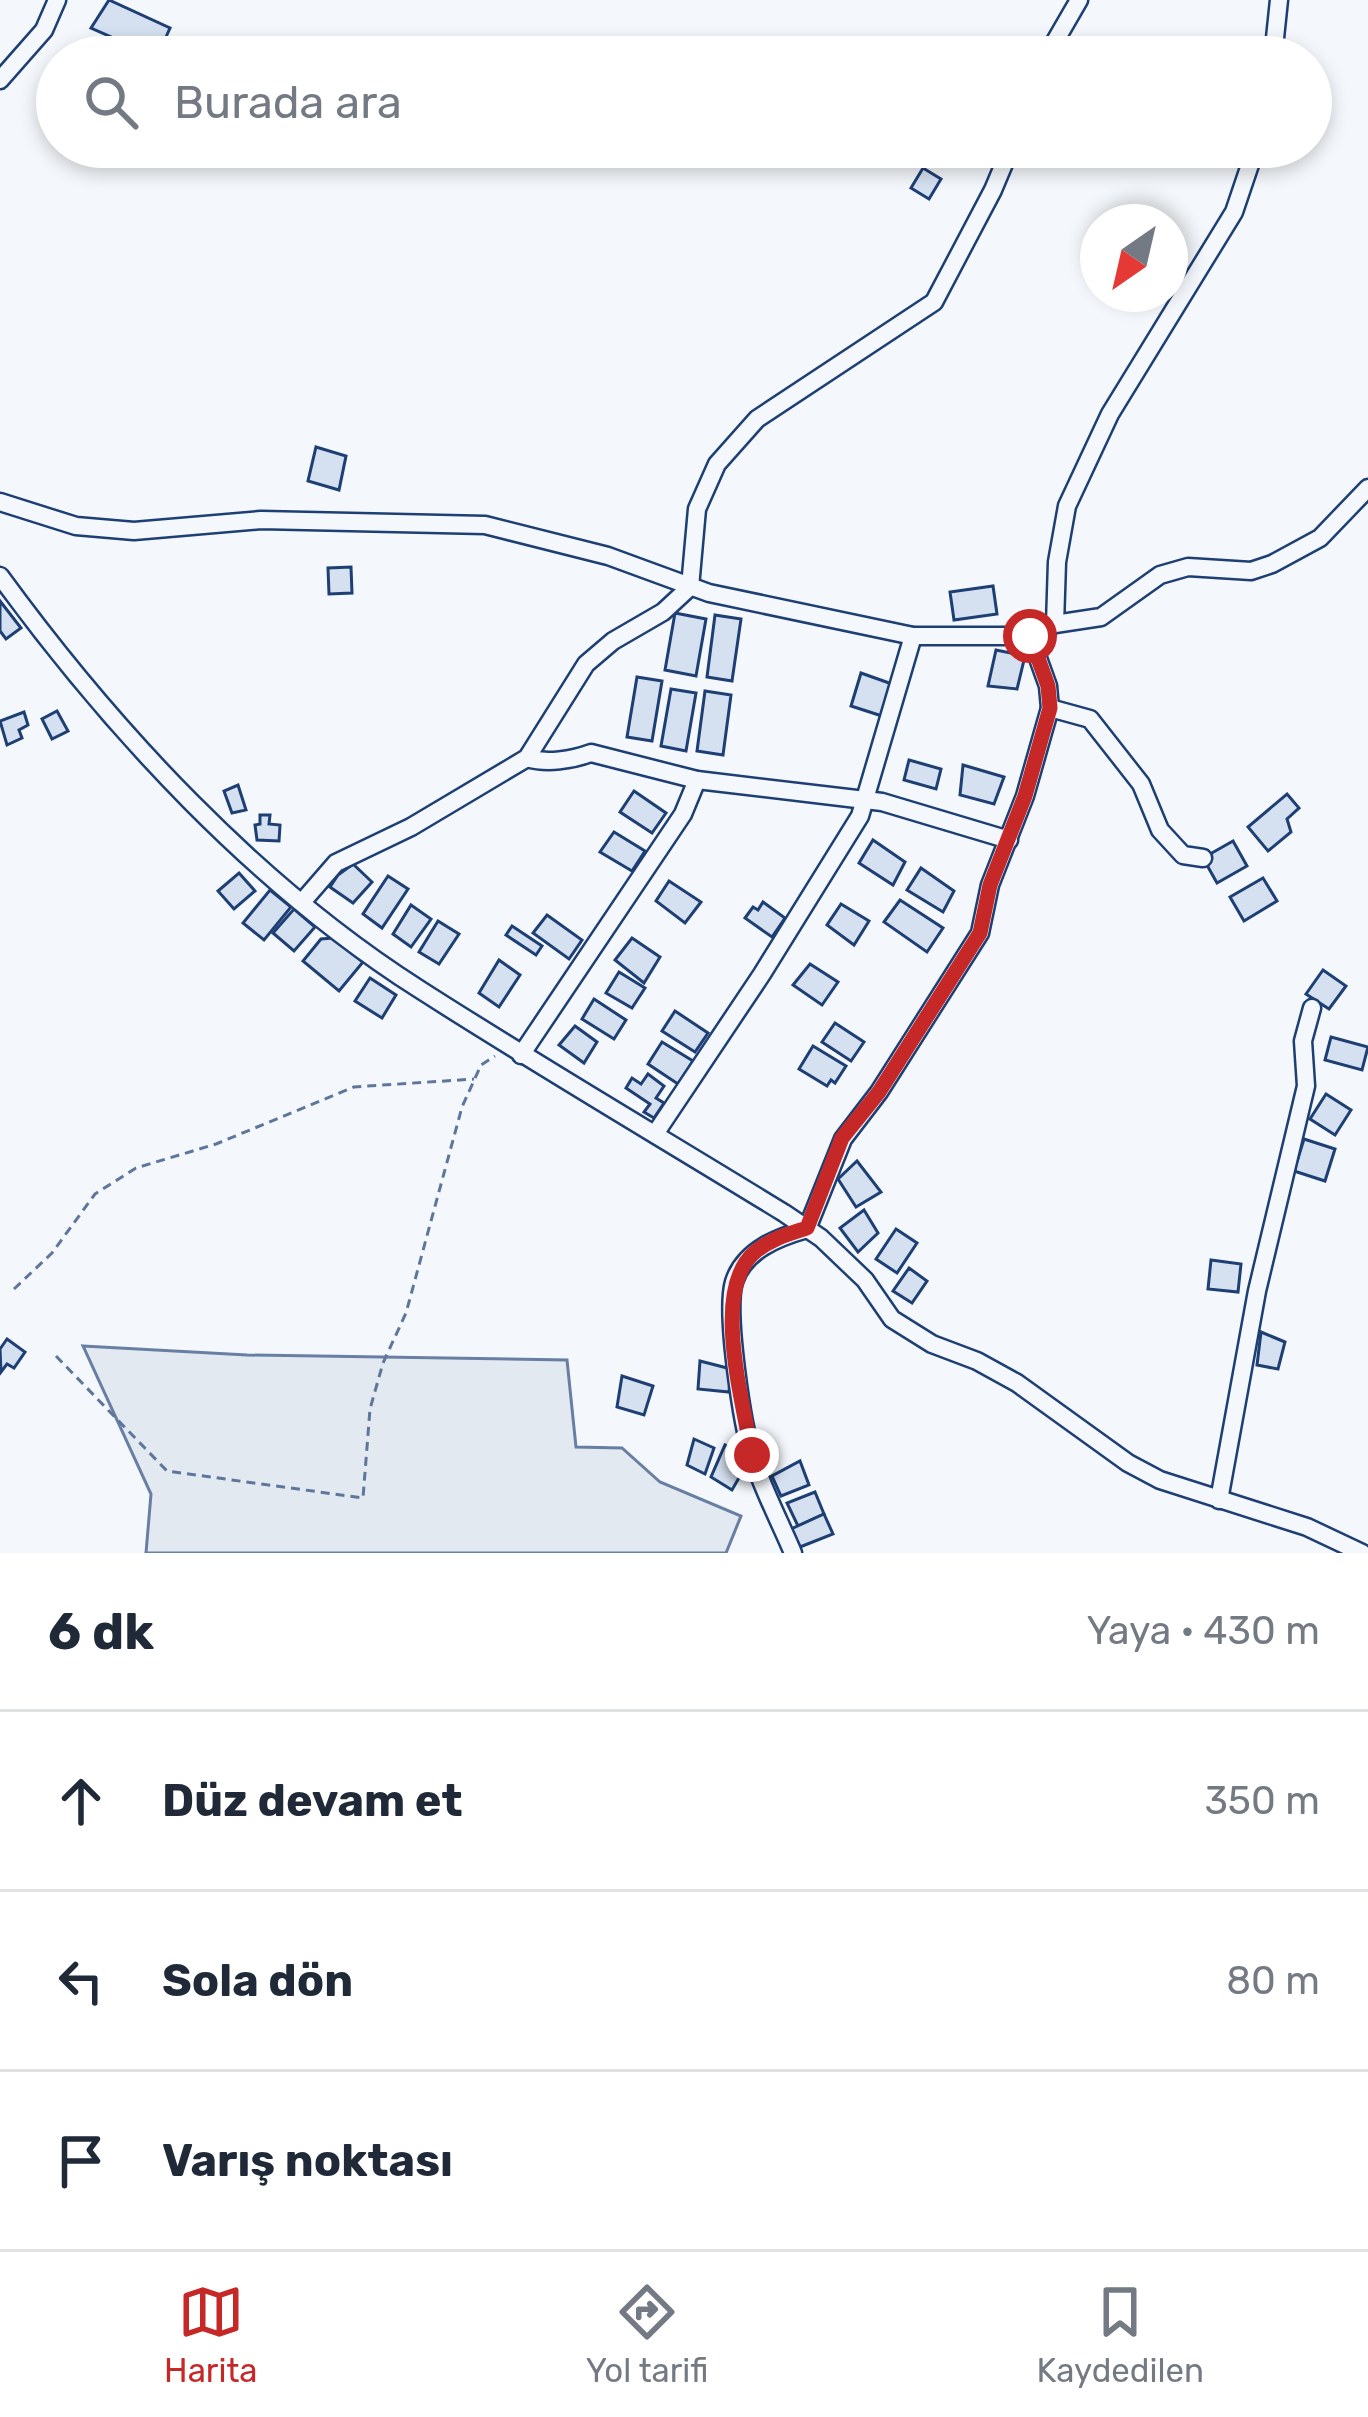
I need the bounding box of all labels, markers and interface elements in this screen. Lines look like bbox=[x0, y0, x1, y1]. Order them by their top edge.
search box bbox=[36, 36, 1332, 168]
icon: search bbox=[78, 69, 144, 135]
text: Burada ara bbox=[174, 76, 402, 129]
north arrow bbox=[1080, 204, 1188, 312]
route start bbox=[1003, 609, 1057, 663]
route end bbox=[725, 1428, 779, 1482]
text: 6 dk bbox=[48, 1601, 154, 1662]
text: Yaya · 430 m bbox=[1087, 1608, 1320, 1654]
icon: ahead bbox=[48, 1768, 114, 1834]
text: Düz devam et bbox=[162, 1774, 463, 1827]
text: 350 m bbox=[1204, 1778, 1320, 1824]
icon: left bbox=[48, 1948, 114, 2014]
text: Sola dön bbox=[162, 1954, 353, 2007]
text: 80 m bbox=[1226, 1958, 1320, 2004]
icon: arrive bbox=[48, 2128, 114, 2194]
text: Varış noktası bbox=[162, 2134, 453, 2187]
tab: Harita bbox=[164, 2279, 258, 2390]
tab: Yol tarifi bbox=[586, 2279, 708, 2390]
tab: Kaydedilen bbox=[1037, 2279, 1204, 2390]

